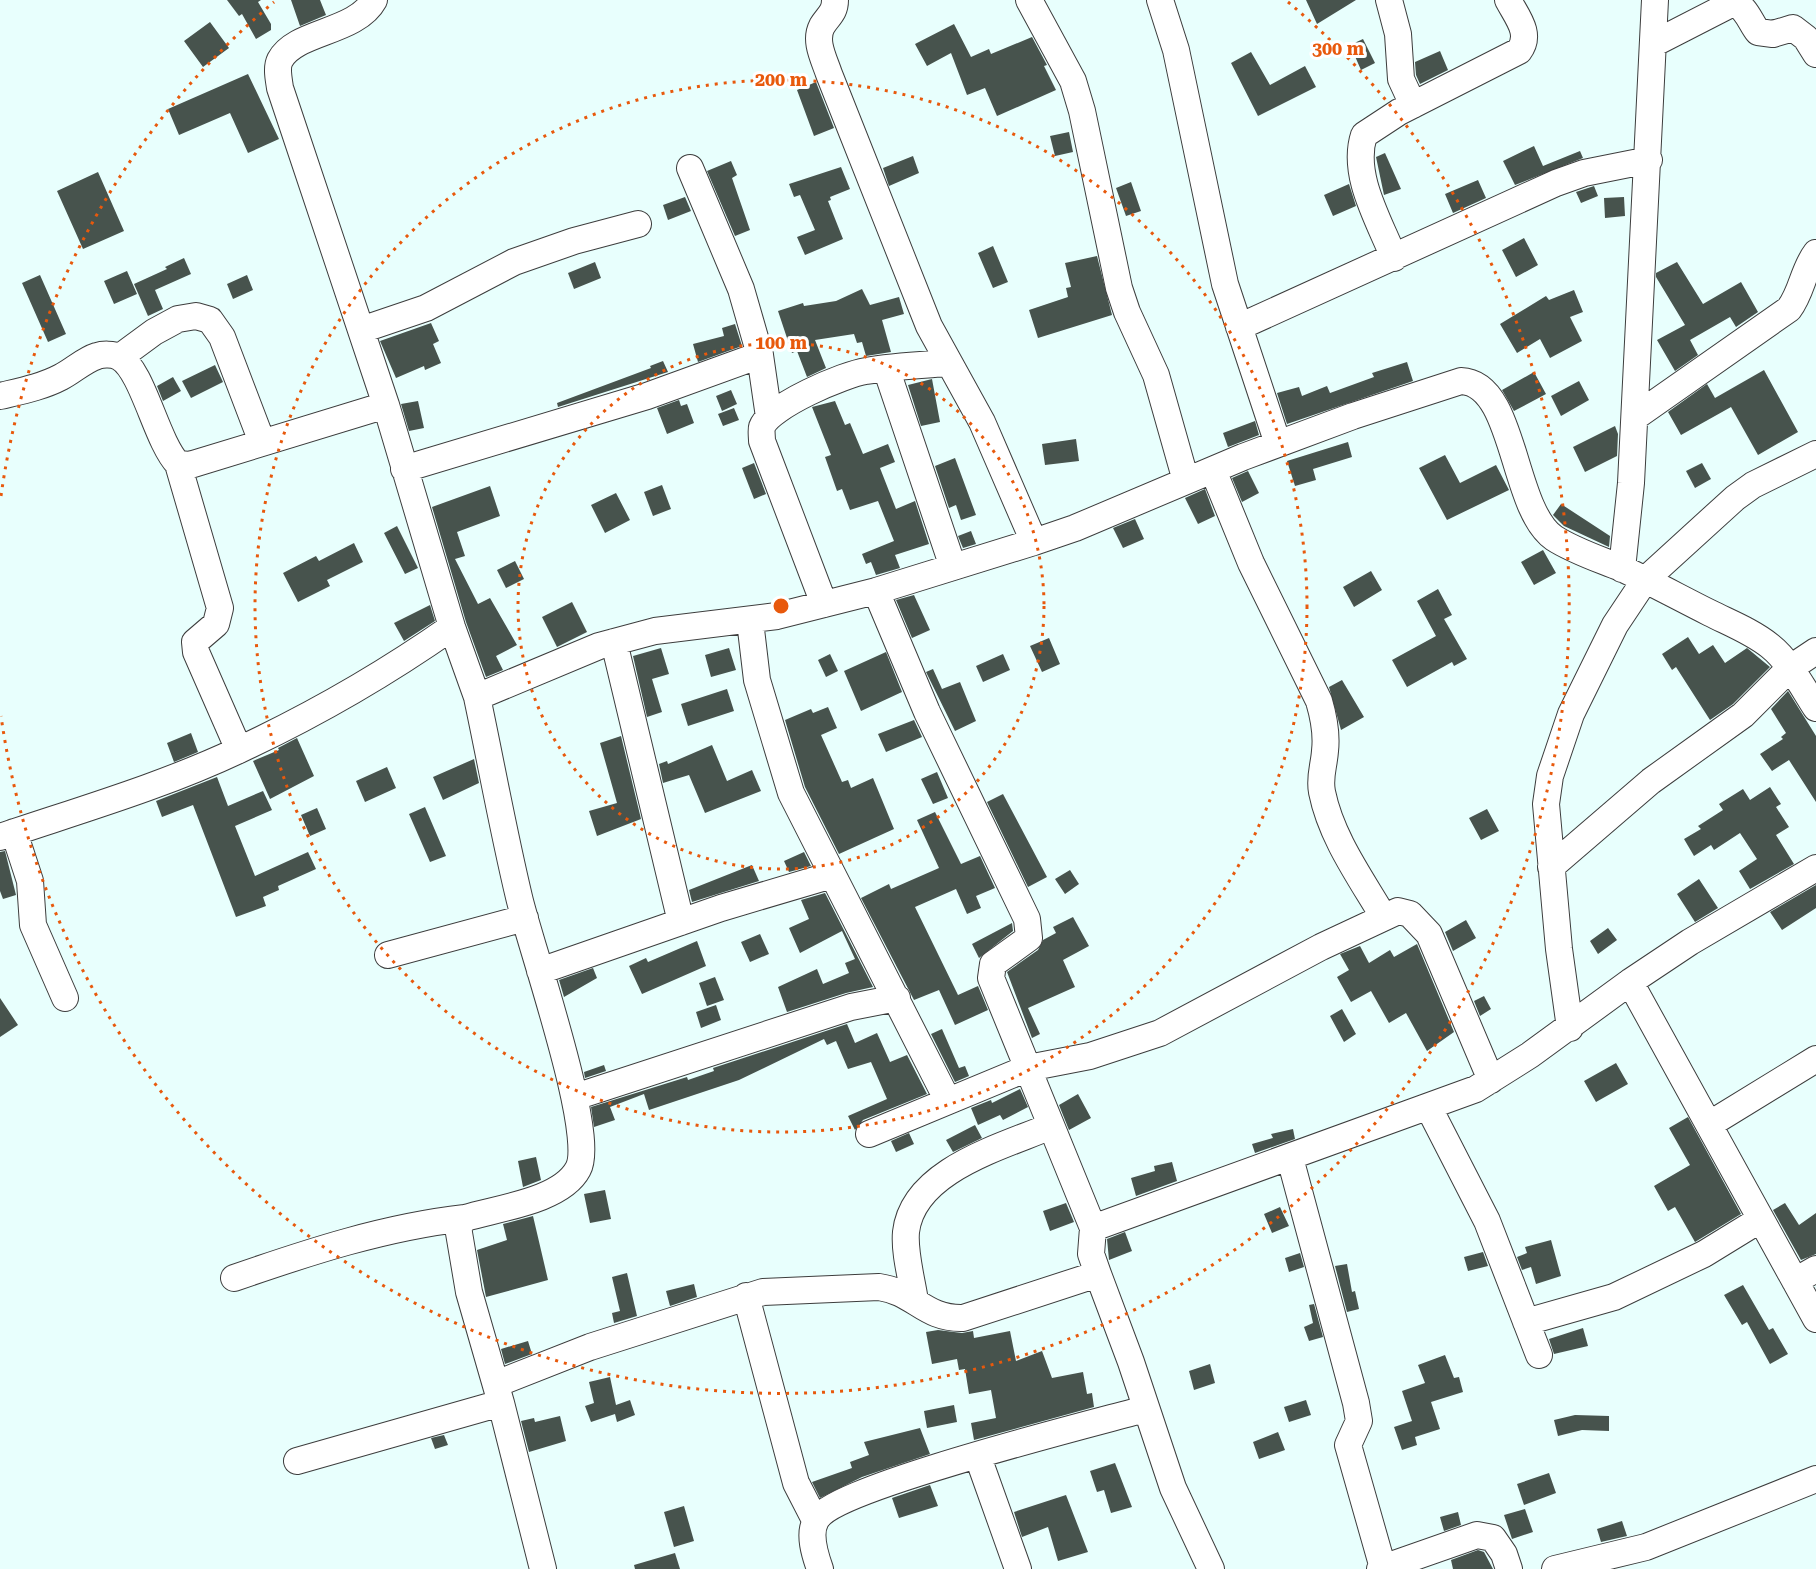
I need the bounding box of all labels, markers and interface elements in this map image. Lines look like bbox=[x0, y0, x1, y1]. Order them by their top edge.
text: 300 m bbox=[1312, 38, 1365, 59]
text: 200 m bbox=[755, 69, 808, 90]
text: 100 m bbox=[755, 332, 808, 353]
centre of rings bbox=[771, 596, 791, 616]

